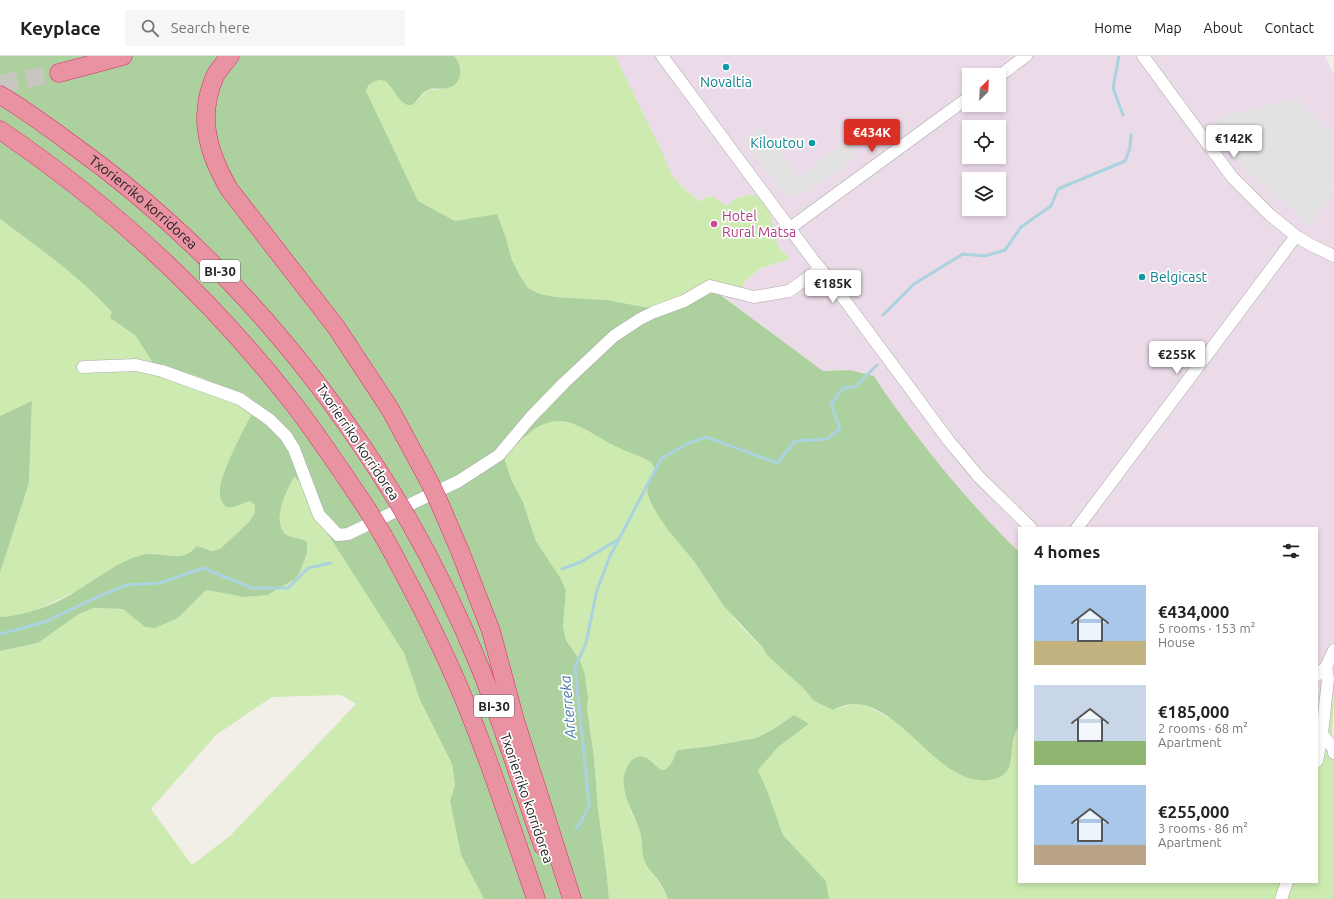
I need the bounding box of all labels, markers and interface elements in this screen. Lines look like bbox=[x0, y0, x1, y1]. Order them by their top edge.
search box bbox=[125, 10, 405, 46]
text: Keyplace bbox=[20, 17, 101, 39]
icon: search bbox=[139, 17, 161, 39]
text: Search here bbox=[171, 19, 250, 36]
text: Home bbox=[1094, 20, 1132, 36]
text: Map bbox=[1154, 20, 1182, 36]
text: About bbox=[1204, 20, 1243, 36]
text: Contact bbox=[1265, 20, 1314, 36]
marker: Novaltia bbox=[721, 62, 731, 72]
north arrow bbox=[962, 68, 1006, 112]
map controls bbox=[962, 68, 1006, 216]
place label: Novaltia bbox=[700, 74, 752, 90]
pin: €434K bbox=[844, 119, 900, 153]
button: locate bbox=[962, 120, 1006, 164]
text: €434K bbox=[853, 125, 891, 139]
pin: €142K bbox=[1206, 125, 1262, 159]
text: €142K bbox=[1215, 131, 1253, 145]
place label: Kiloutou bbox=[750, 135, 804, 151]
marker: Kiloutou bbox=[807, 138, 817, 148]
street label: Txorierriko korridorea bbox=[86, 152, 201, 252]
button: layers bbox=[962, 172, 1006, 216]
place label: Hotel Rural Matsa bbox=[722, 208, 796, 240]
marker: Hotel Rural Matsa bbox=[709, 219, 719, 229]
road number: BI-30 bbox=[200, 260, 240, 282]
place label: Belgicast bbox=[1150, 269, 1207, 285]
pin: €185K bbox=[805, 270, 861, 304]
marker: Belgicast bbox=[1137, 272, 1147, 282]
text: €185K bbox=[814, 276, 852, 290]
pin: €255K bbox=[1149, 341, 1205, 375]
text: €255K bbox=[1158, 347, 1196, 361]
street label: Txorierriko korridorea bbox=[313, 381, 403, 503]
icon: filters bbox=[1280, 540, 1302, 562]
text: 4 homes bbox=[1034, 542, 1100, 561]
icon: home bbox=[1066, 601, 1114, 649]
text: €434,000 bbox=[1158, 602, 1229, 621]
text: 5 rooms · 153 m² bbox=[1158, 621, 1255, 635]
text: House bbox=[1158, 635, 1195, 649]
water label: Arterreka bbox=[556, 675, 579, 740]
road number: BI-30 bbox=[474, 695, 514, 717]
icon: home bbox=[1066, 701, 1114, 749]
text: €185,000 bbox=[1158, 702, 1229, 721]
text: 2 rooms · 68 m² bbox=[1158, 721, 1248, 735]
street label: Txorierriko korridorea bbox=[497, 731, 557, 865]
text: Apartment bbox=[1158, 735, 1222, 749]
icon: home bbox=[1066, 801, 1114, 849]
text: €255,000 bbox=[1158, 802, 1229, 821]
text: 3 rooms · 86 m² bbox=[1158, 821, 1248, 835]
text: Apartment bbox=[1158, 835, 1222, 849]

